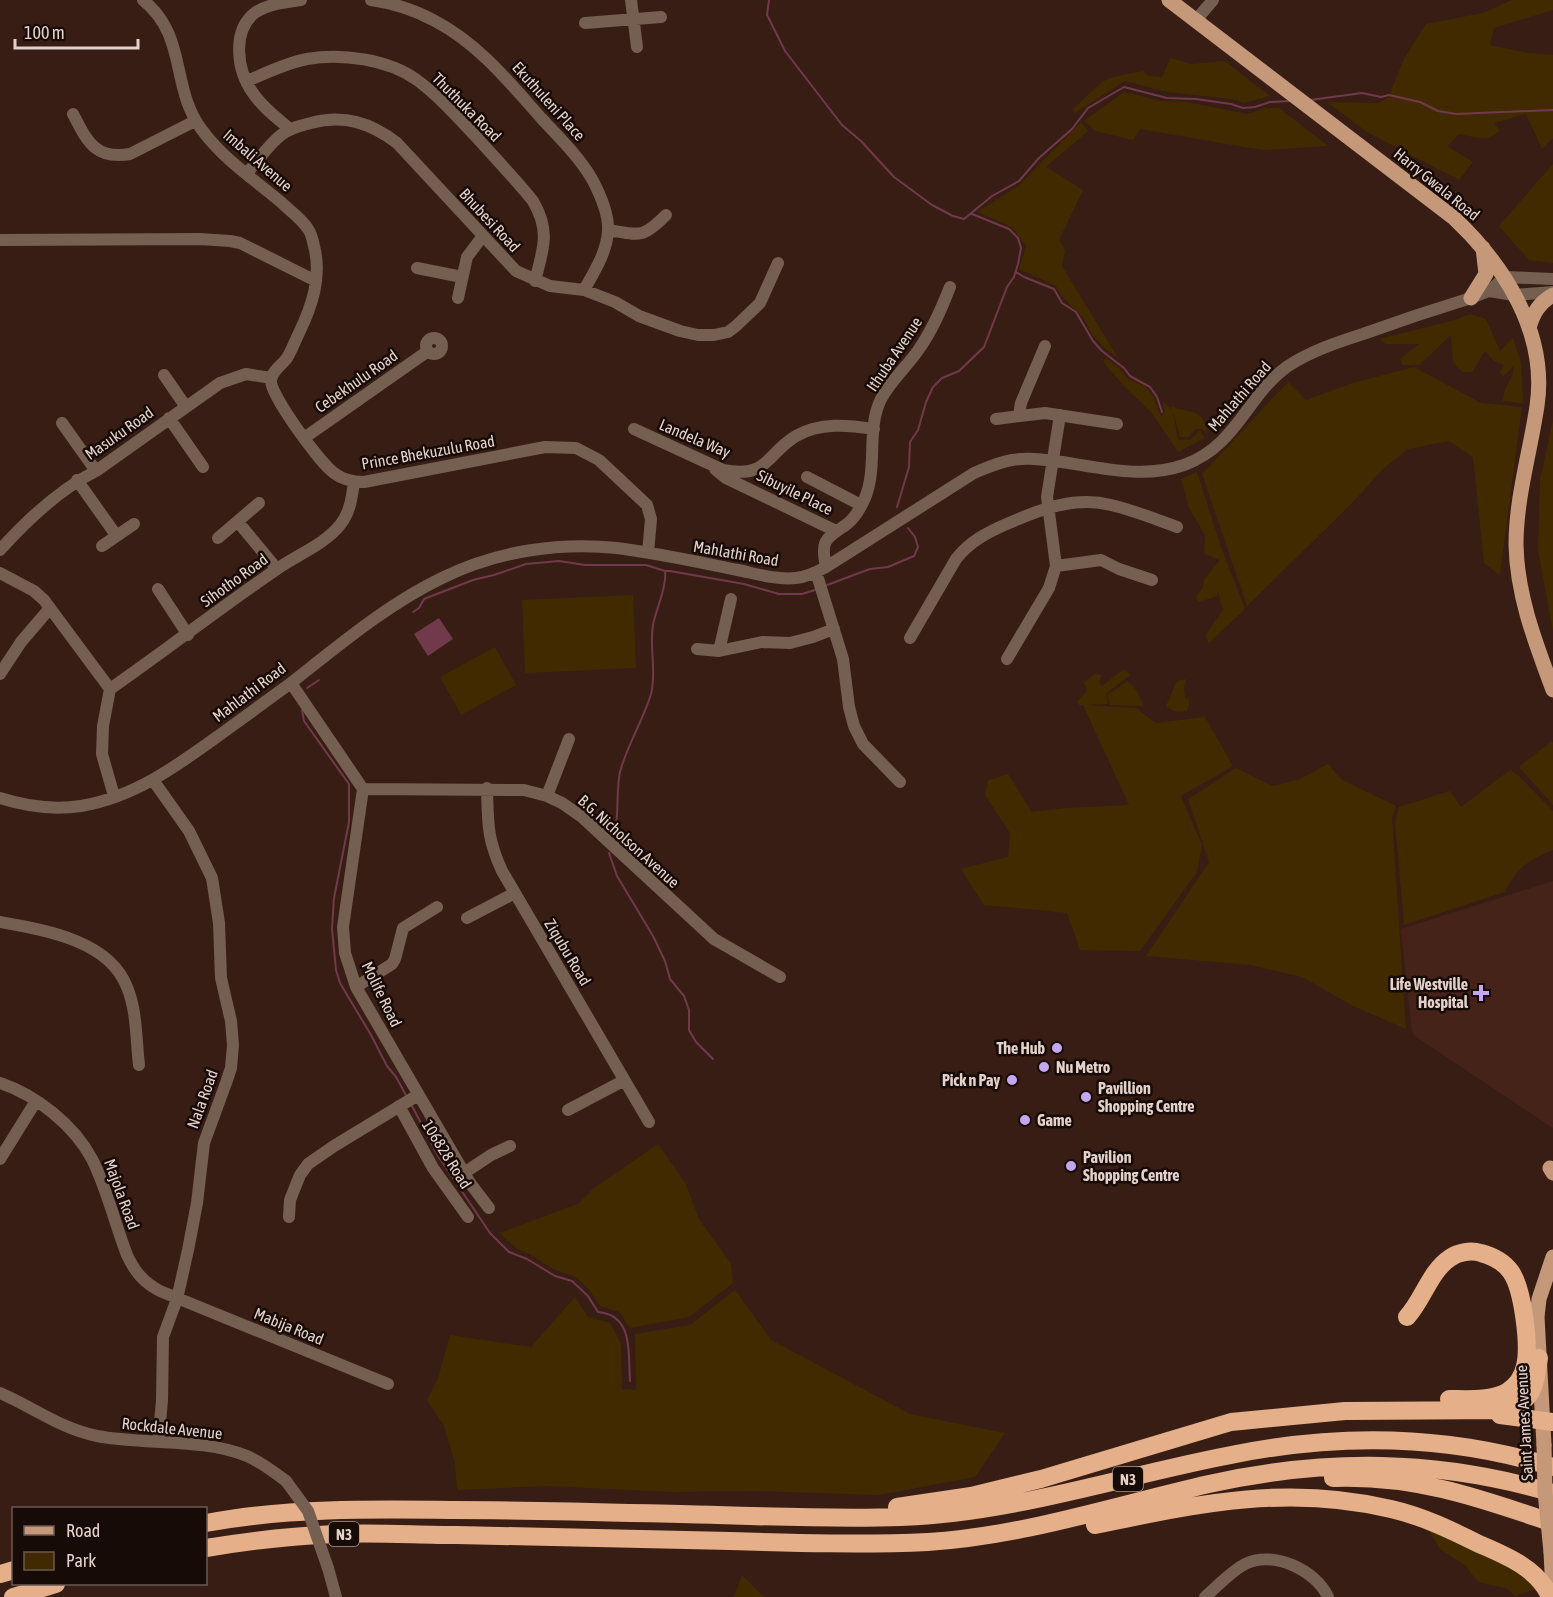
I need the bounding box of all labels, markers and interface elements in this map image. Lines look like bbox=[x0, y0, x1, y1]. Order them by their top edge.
scale bar bbox=[15, 12, 138, 50]
text: 100 m bbox=[24, 22, 65, 43]
street label: Ekuthuleni Place bbox=[509, 58, 589, 144]
street label: Thuthuka Road bbox=[429, 69, 505, 145]
street label: Imbali Avenue bbox=[220, 125, 296, 195]
street label: Harry Gwala Road bbox=[1390, 144, 1483, 225]
street label: Bhubesi Road bbox=[456, 185, 524, 255]
street label: Ithuba Avenue bbox=[863, 313, 925, 395]
street label: Cebekhulu Road bbox=[311, 346, 401, 416]
street label: Mahlathi Road bbox=[1204, 357, 1274, 435]
street label: Masuku Road bbox=[81, 403, 157, 463]
street label: Landela Way bbox=[656, 415, 734, 462]
street label: Prince Bhekuzulu Road bbox=[360, 431, 496, 473]
street label: Sibuyile Place bbox=[754, 466, 836, 519]
street label: Mahlathi Road bbox=[692, 537, 780, 569]
street label: Sihotho Road bbox=[197, 550, 271, 610]
street label: Mahlathi Road bbox=[209, 659, 289, 725]
street label: B.G. Nicholson Avenue bbox=[575, 791, 683, 891]
street label: Ziqubu Road bbox=[540, 916, 595, 989]
street label: Molife Road bbox=[358, 958, 406, 1030]
place label: Life Westville Hospital bbox=[1390, 975, 1469, 1011]
marker: Life Westville Hospital bbox=[1472, 984, 1490, 1002]
place label: The Hub bbox=[996, 1039, 1045, 1057]
marker: The Hub bbox=[1050, 1041, 1064, 1055]
place label: Nu Metro bbox=[1056, 1058, 1111, 1076]
marker: Nu Metro bbox=[1037, 1060, 1051, 1074]
street label: Nala Road bbox=[183, 1067, 221, 1131]
place label: Pick n Pay bbox=[942, 1071, 1000, 1089]
marker: Pick n Pay bbox=[1005, 1073, 1019, 1087]
place label: Pavillion Shopping Centre bbox=[1098, 1079, 1195, 1115]
marker: Pavillion Shopping Centre bbox=[1079, 1090, 1093, 1104]
place label: Game bbox=[1037, 1111, 1072, 1129]
marker: Game bbox=[1018, 1113, 1032, 1127]
street label: 106828 Road bbox=[419, 1116, 475, 1192]
place label: Pavilion Shopping Centre bbox=[1083, 1148, 1180, 1184]
street label: Majola Road bbox=[100, 1156, 143, 1232]
marker: Pavilion Shopping Centre bbox=[1064, 1159, 1078, 1173]
street label: Mabija Road bbox=[251, 1304, 326, 1349]
street label: Saint James Avenue bbox=[1512, 1365, 1536, 1481]
street label: Rockdale Avenue bbox=[121, 1414, 223, 1442]
road number: N3 bbox=[1113, 1467, 1143, 1491]
legend bbox=[12, 1507, 207, 1585]
text: Road bbox=[66, 1520, 100, 1541]
road number: N3 bbox=[329, 1522, 359, 1546]
text: Park bbox=[66, 1550, 96, 1571]

